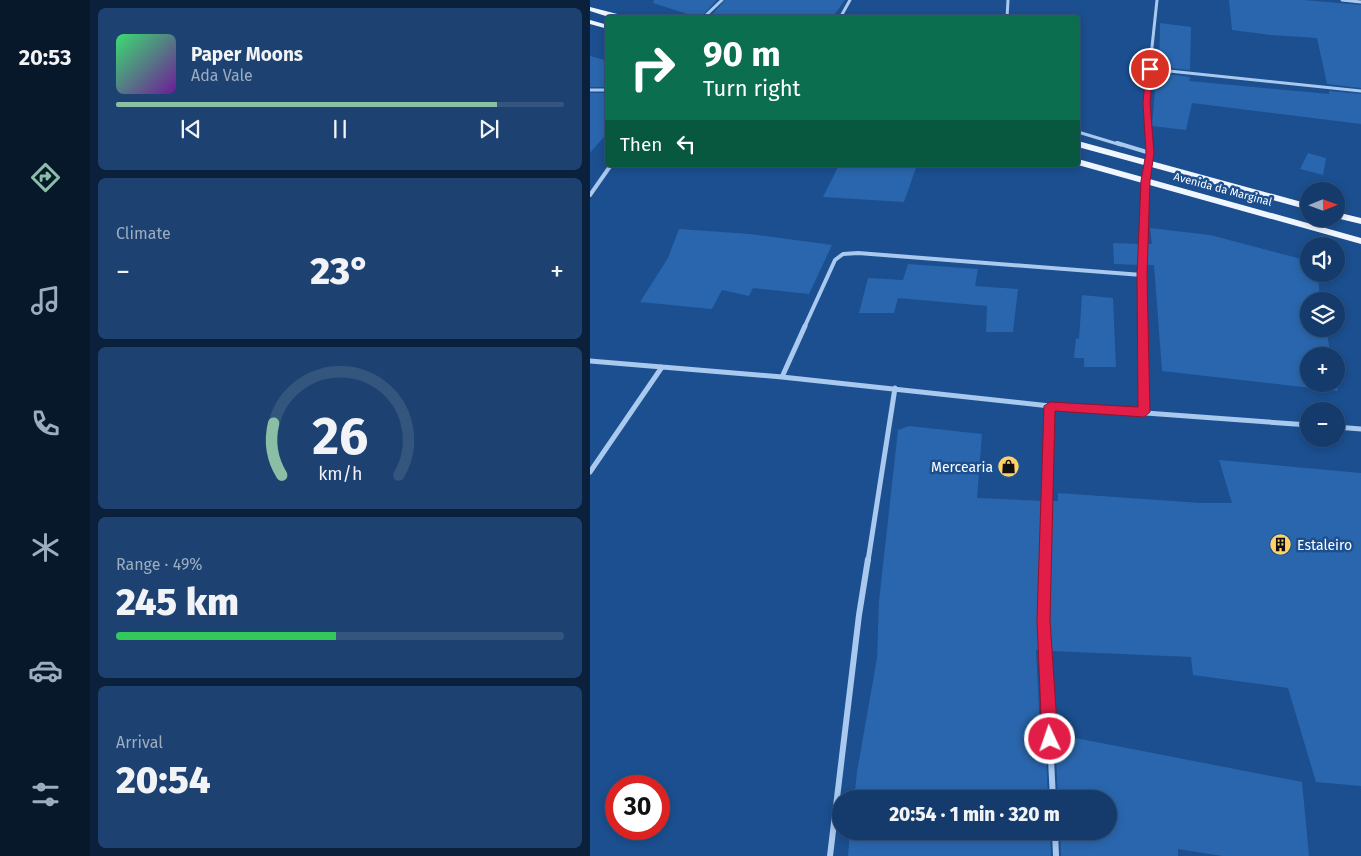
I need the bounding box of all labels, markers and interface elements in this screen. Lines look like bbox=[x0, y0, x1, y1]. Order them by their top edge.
text: 90 m bbox=[703, 33, 781, 75]
icon: right bbox=[620, 35, 685, 100]
text: Paper Moons bbox=[191, 43, 303, 66]
text: 20:53 bbox=[19, 44, 71, 71]
pin bbox=[1129, 48, 1171, 90]
icon: arrive bbox=[1136, 55, 1164, 83]
text: Ada Vale bbox=[191, 66, 253, 85]
text: Turn right bbox=[703, 75, 800, 102]
icon: previous bbox=[177, 115, 205, 143]
icon: pause bbox=[326, 115, 354, 143]
icon: next bbox=[475, 115, 503, 143]
icon: left bbox=[672, 130, 700, 158]
text: Then bbox=[620, 133, 662, 156]
icon: directions bbox=[28, 160, 63, 195]
street label: Avenida da Marginal bbox=[1172, 170, 1273, 209]
north arrow bbox=[1300, 182, 1345, 228]
map controls bbox=[1300, 182, 1345, 447]
text: Climate bbox=[116, 224, 171, 243]
button: sound bbox=[1300, 237, 1345, 282]
text: 23° bbox=[310, 248, 370, 294]
text: − bbox=[116, 255, 130, 288]
text: + bbox=[550, 255, 564, 288]
icon: music bbox=[28, 283, 63, 318]
button: layers bbox=[1300, 292, 1345, 337]
button: + bbox=[1300, 347, 1345, 392]
button: − bbox=[1300, 402, 1345, 447]
text: 26 bbox=[312, 405, 368, 468]
icon: phone bbox=[28, 406, 63, 441]
shop icon: Mercearia bbox=[997, 455, 1021, 479]
place label: Mercearia bbox=[931, 459, 993, 476]
text: km/h bbox=[318, 463, 362, 485]
icon: climate bbox=[28, 530, 63, 565]
building icon: Estaleiro bbox=[1269, 533, 1293, 557]
place label: Estaleiro bbox=[1297, 537, 1352, 554]
text: Range · 49% bbox=[116, 555, 203, 574]
text: 245 km bbox=[116, 579, 239, 625]
icon: car bbox=[28, 653, 63, 688]
position arrow bbox=[1023, 712, 1075, 764]
text: Arrival bbox=[116, 733, 163, 752]
text: 20:54 bbox=[116, 757, 211, 803]
speed limit sign: 30 bbox=[605, 775, 670, 840]
icon: filters bbox=[28, 777, 63, 812]
text: 20:54 · 1 min · 320 m bbox=[889, 803, 1060, 826]

